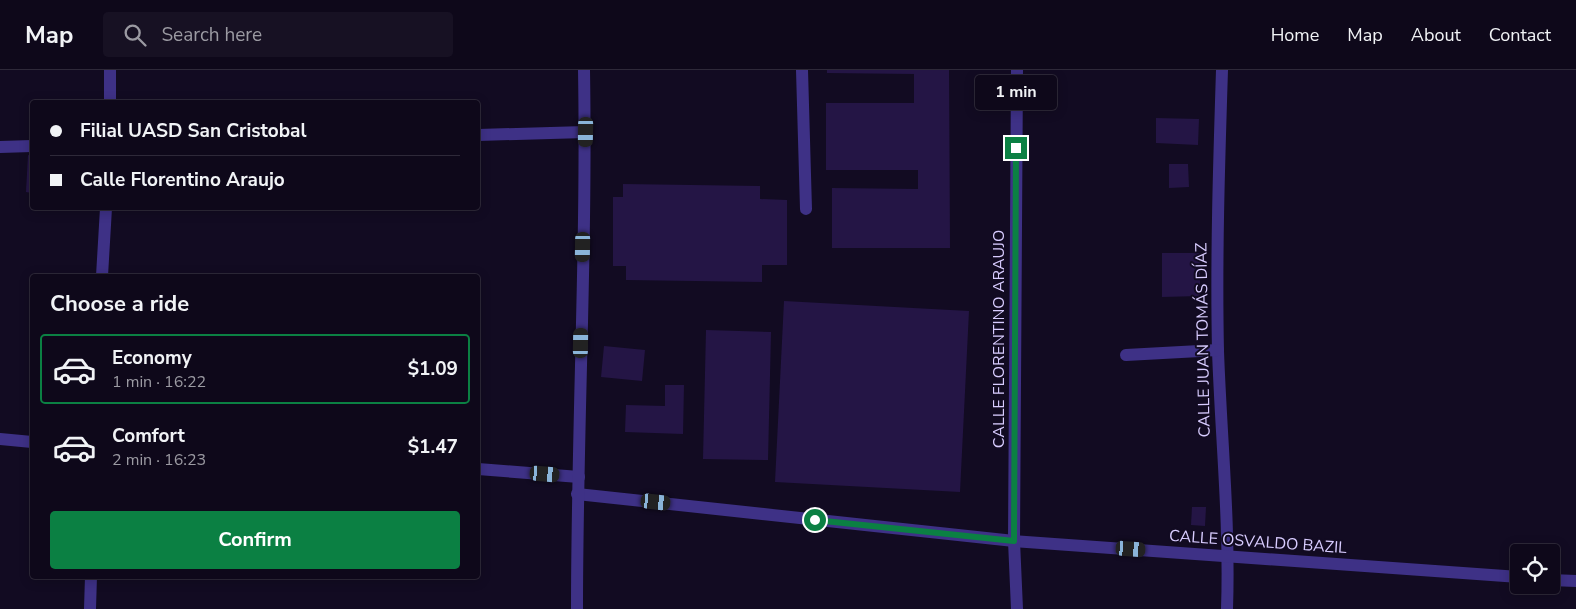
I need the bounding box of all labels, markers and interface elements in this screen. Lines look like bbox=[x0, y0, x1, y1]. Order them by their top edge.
search box bbox=[103, 12, 453, 57]
text: Map bbox=[25, 19, 73, 51]
icon: search bbox=[121, 21, 149, 49]
text: Search here bbox=[161, 22, 262, 48]
text: Home bbox=[1271, 23, 1319, 47]
text: Map bbox=[1347, 23, 1383, 47]
text: About bbox=[1411, 23, 1461, 47]
text: Contact bbox=[1489, 23, 1551, 47]
callout: 1 min bbox=[975, 75, 1057, 110]
text: 1 min bbox=[995, 81, 1037, 103]
car bbox=[578, 117, 593, 147]
text: Filial UASD San Cristobal bbox=[80, 118, 307, 144]
route end bbox=[1005, 137, 1027, 159]
text: Calle Florentino Araujo bbox=[80, 167, 285, 193]
street label: CALLE FLORENTINO ARAUJO bbox=[988, 230, 1010, 448]
car bbox=[575, 232, 590, 262]
street label: CALLE JUAN TOMÁS DÍAZ bbox=[1190, 242, 1216, 437]
text: Choose a ride bbox=[50, 289, 189, 319]
car bbox=[573, 328, 588, 358]
text: Economy bbox=[112, 345, 192, 371]
icon: car bbox=[52, 347, 97, 392]
text: $1.09 bbox=[408, 356, 458, 382]
text: 1 min · 16:22 bbox=[112, 371, 206, 393]
text: Comfort bbox=[112, 423, 185, 449]
icon: car bbox=[52, 425, 97, 470]
text: $1.47 bbox=[408, 434, 458, 460]
text: 2 min · 16:23 bbox=[112, 449, 206, 471]
car bbox=[529, 465, 560, 483]
car bbox=[640, 493, 671, 511]
route start bbox=[804, 509, 826, 531]
button: Confirm bbox=[50, 511, 460, 569]
street label: CALLE OSVALDO BAZIL bbox=[1168, 525, 1348, 559]
car bbox=[1115, 540, 1146, 558]
map controls bbox=[1510, 544, 1560, 594]
button: locate bbox=[1510, 544, 1560, 594]

